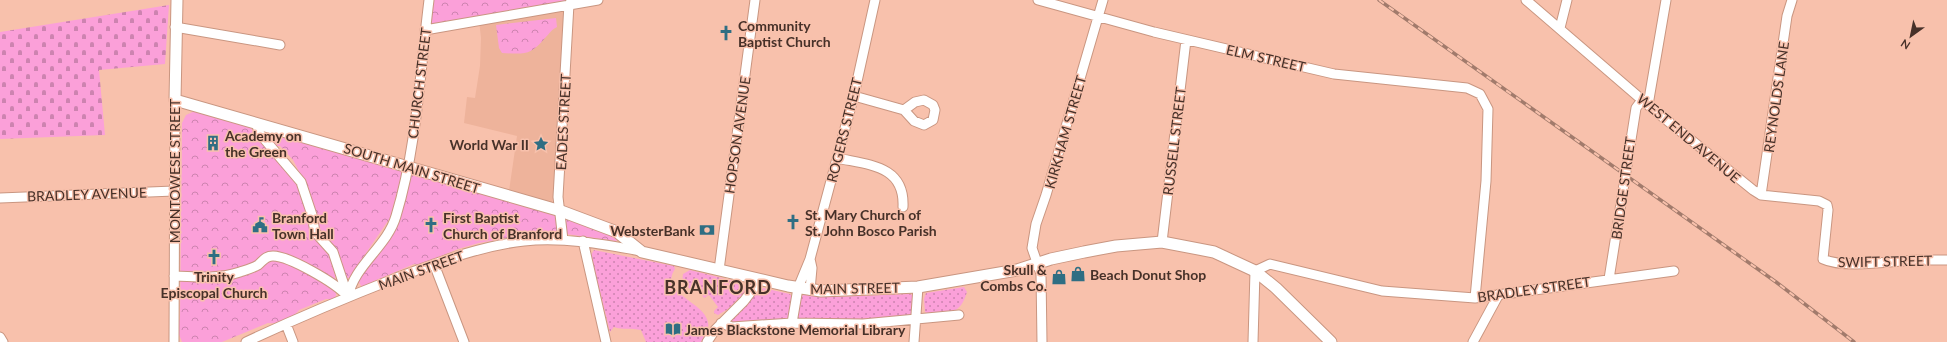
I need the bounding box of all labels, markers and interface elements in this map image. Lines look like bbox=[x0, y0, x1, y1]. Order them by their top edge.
north arrow bbox=[1891, 16, 1931, 56]
place label: Community Baptist Church bbox=[738, 17, 831, 50]
church icon: Community Baptist Church bbox=[717, 24, 735, 42]
street label: CHURCH STREET bbox=[404, 26, 434, 139]
text: N bbox=[1898, 37, 1912, 53]
street label: REYNOLDS LANE bbox=[1760, 40, 1792, 154]
street label: ELM STREET bbox=[1225, 41, 1308, 76]
street label: EADES STREET bbox=[552, 73, 574, 171]
street label: KIRKHAM STREET bbox=[1041, 73, 1090, 191]
street label: HOPSON AVENUE bbox=[720, 75, 754, 195]
street label: ROGERS STREET bbox=[823, 75, 865, 184]
street label: RUSSELL STREET bbox=[1159, 85, 1189, 196]
street label: WEST END AVENUE bbox=[1634, 90, 1744, 186]
street label: MONTOWESE STREET bbox=[166, 98, 183, 243]
place label: Academy on the Green bbox=[224, 127, 302, 160]
building icon: Academy on the Green bbox=[204, 134, 222, 152]
place icon: World War II bbox=[532, 135, 550, 153]
street label: BRIDGE STREET bbox=[1607, 135, 1639, 240]
place label: World War II bbox=[450, 136, 529, 153]
street label: SOUTH MAIN STREET bbox=[342, 139, 483, 197]
street label: BRADLEY AVENUE bbox=[27, 183, 147, 205]
place label: St. Mary Church of St. John Bosco Parish bbox=[805, 206, 937, 239]
place label: Branford Town Hall bbox=[272, 209, 334, 242]
place label: First Baptist Church of Branford bbox=[443, 209, 562, 242]
church icon: St. Mary Church of St. John Bosco Parish bbox=[784, 213, 802, 231]
public building icon: Branford Town Hall bbox=[251, 216, 269, 234]
church icon: First Baptist Church of Branford bbox=[422, 216, 440, 234]
bank icon: WebsterBank bbox=[698, 221, 716, 239]
place label: WebsterBank bbox=[610, 222, 696, 239]
street label: MAIN STREET bbox=[376, 246, 467, 293]
church icon: Trinity Episcopal Church bbox=[205, 248, 223, 266]
street label: SWIFT STREET bbox=[1838, 252, 1933, 270]
place label: Skull & Combs Co. bbox=[980, 261, 1048, 294]
shop icon: Beach Donut Shop bbox=[1069, 265, 1087, 283]
place label: Beach Donut Shop bbox=[1090, 266, 1206, 283]
place label: Trinity Episcopal Church bbox=[161, 268, 268, 301]
shop icon: Skull & Combs Co. bbox=[1050, 268, 1068, 286]
street label: BRADLEY STREET bbox=[1476, 273, 1592, 305]
district label: BRANFORD bbox=[664, 276, 772, 298]
street label: MAIN STREET bbox=[810, 279, 901, 297]
library icon: James Blackstone Memorial Library bbox=[664, 320, 682, 338]
place label: James Blackstone Memorial Library bbox=[685, 321, 906, 338]

